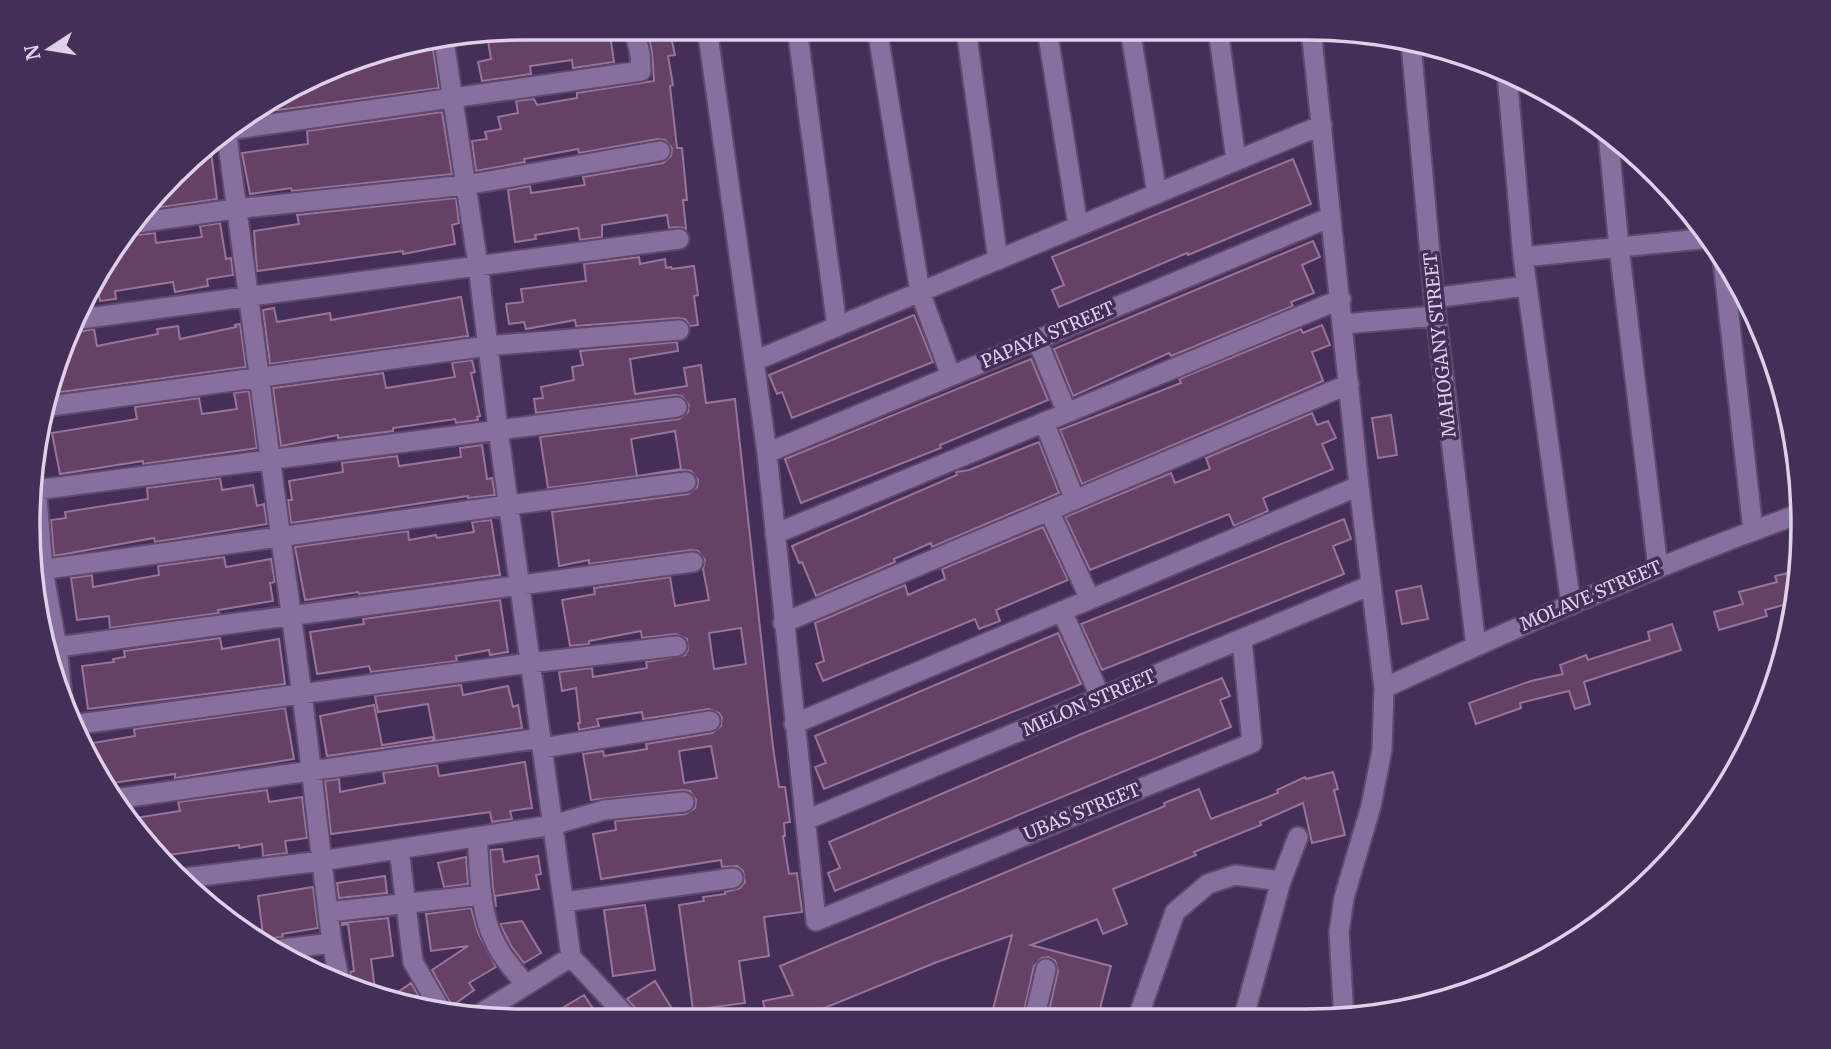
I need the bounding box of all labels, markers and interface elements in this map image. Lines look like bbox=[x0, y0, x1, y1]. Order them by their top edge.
north arrow bbox=[14, 14, 84, 84]
text: N bbox=[19, 43, 46, 62]
street label: MAHOGANY STREET bbox=[1418, 251, 1461, 439]
street label: PAPAYA STREET bbox=[978, 296, 1119, 373]
street label: MOLAVE STREET bbox=[1517, 555, 1665, 636]
street label: MELON STREET bbox=[1019, 664, 1159, 741]
street label: UBAS STREET bbox=[1020, 778, 1144, 845]

